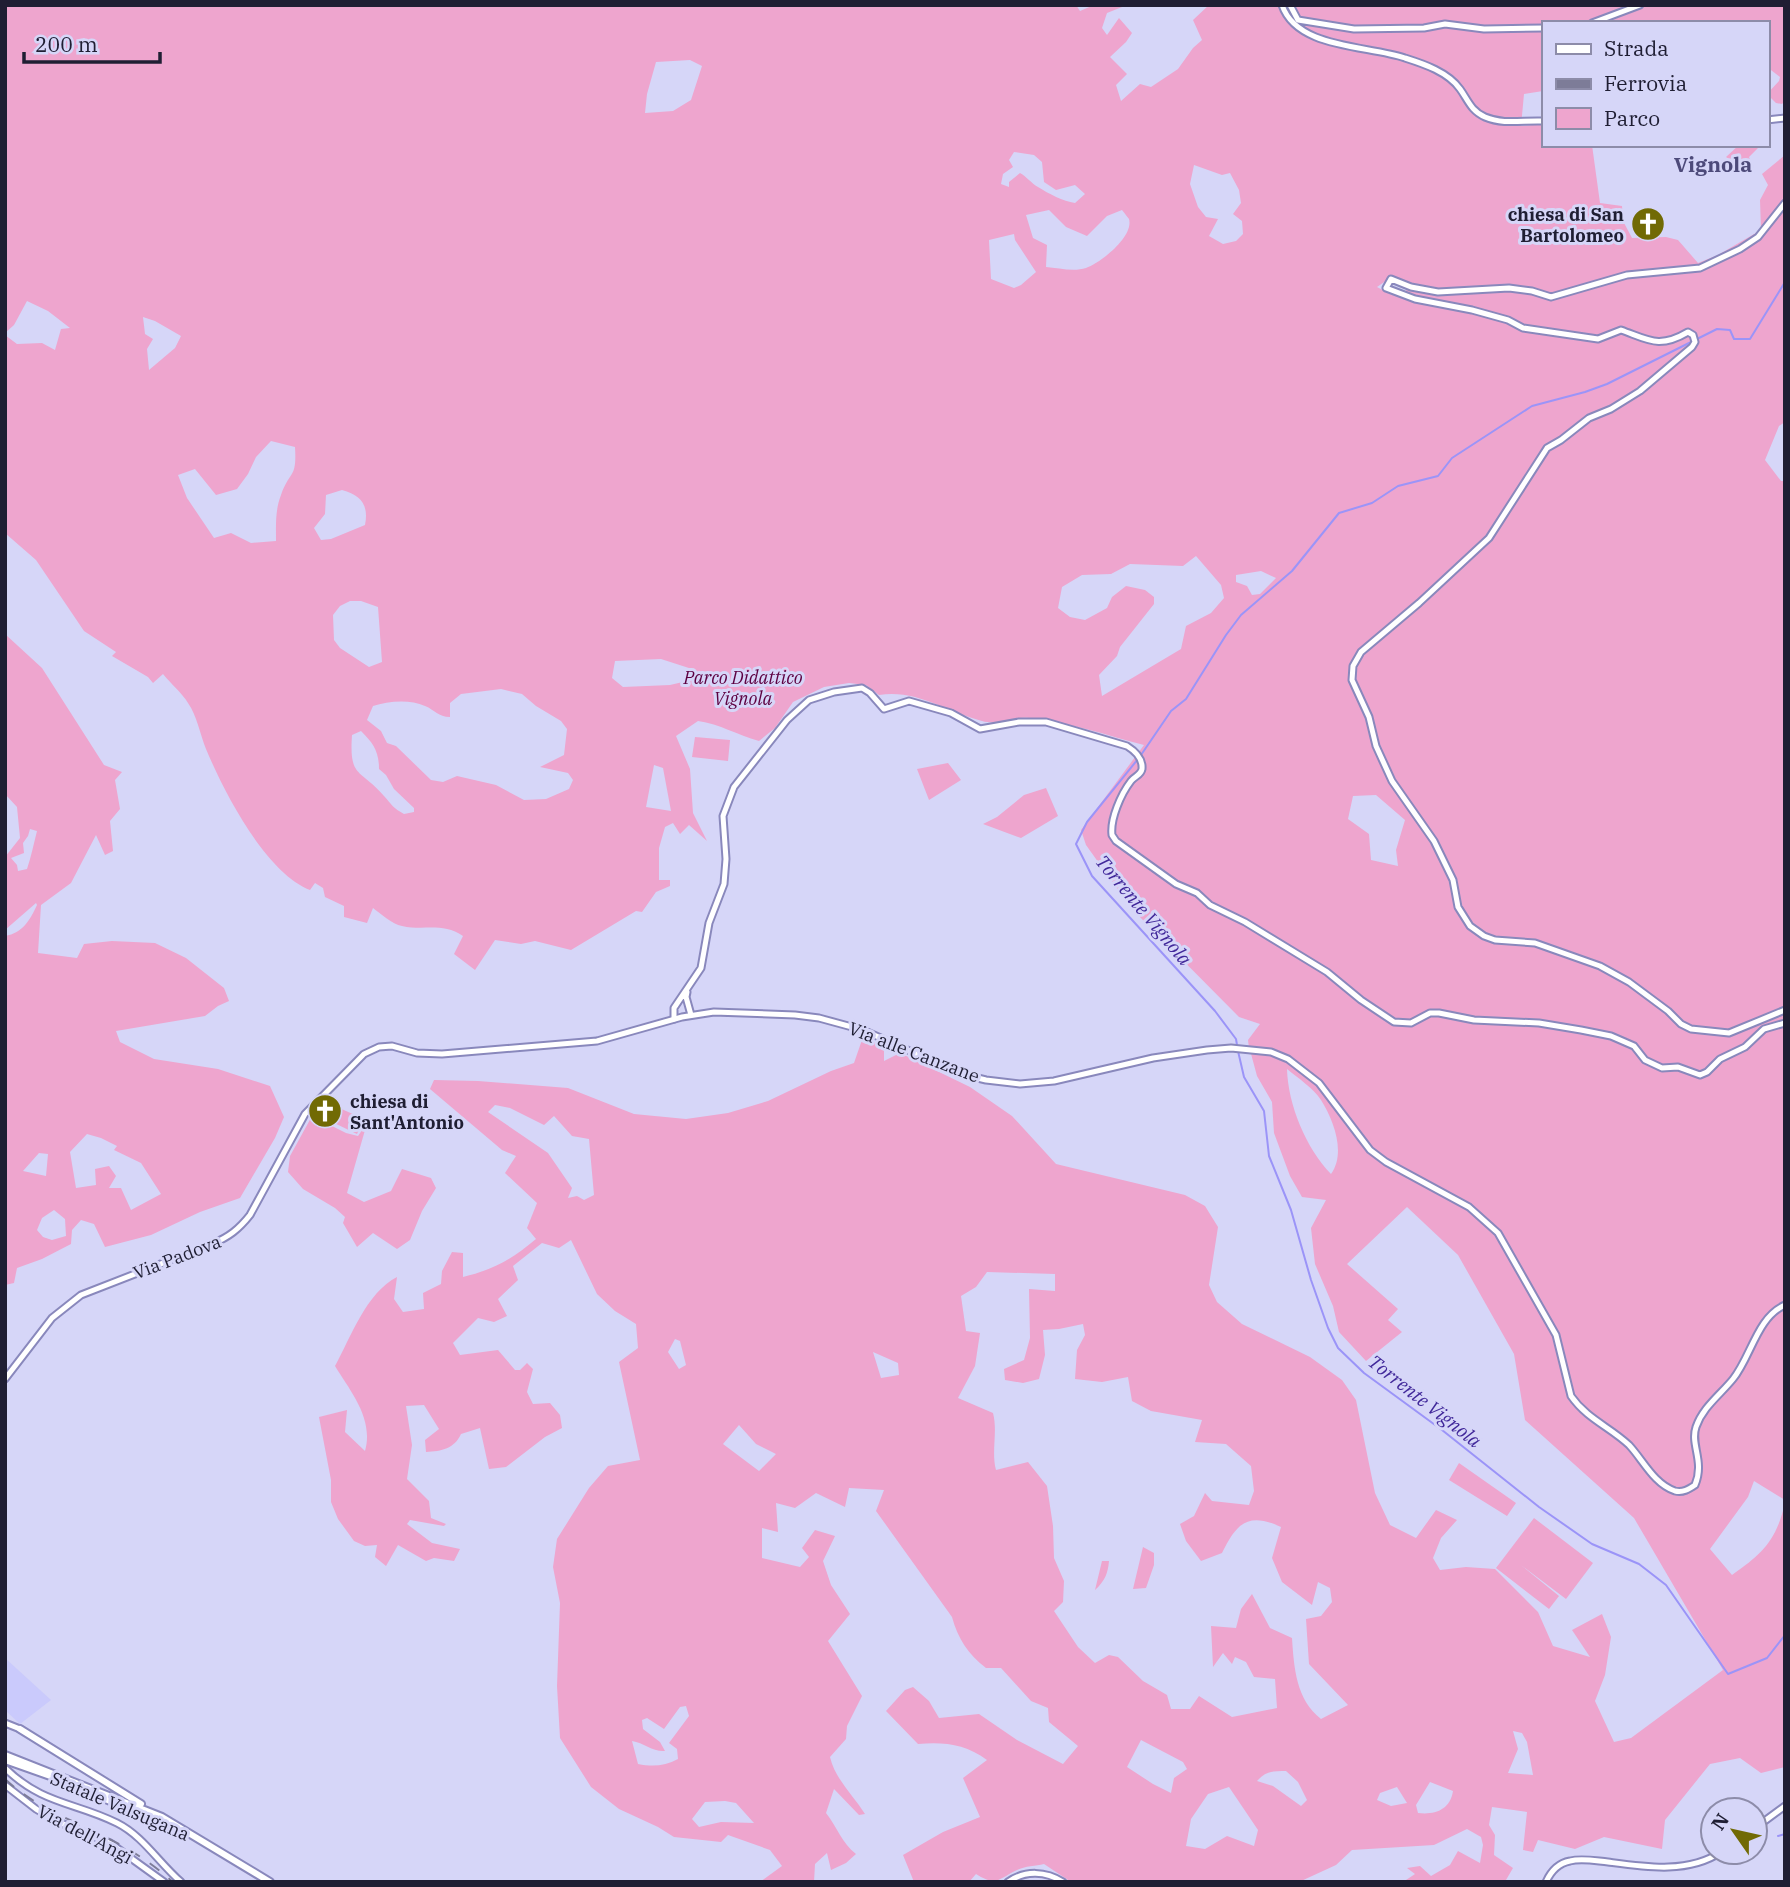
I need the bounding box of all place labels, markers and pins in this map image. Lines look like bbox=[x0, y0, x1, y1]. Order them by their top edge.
place label: chiesa di San Bartolomeo bbox=[1508, 203, 1624, 247]
church icon: chiesa di San Bartolomeo bbox=[1629, 205, 1667, 243]
place label: chiesa di Sant'Antonio bbox=[350, 1090, 464, 1134]
church icon: chiesa di Sant'Antonio bbox=[306, 1092, 344, 1130]

